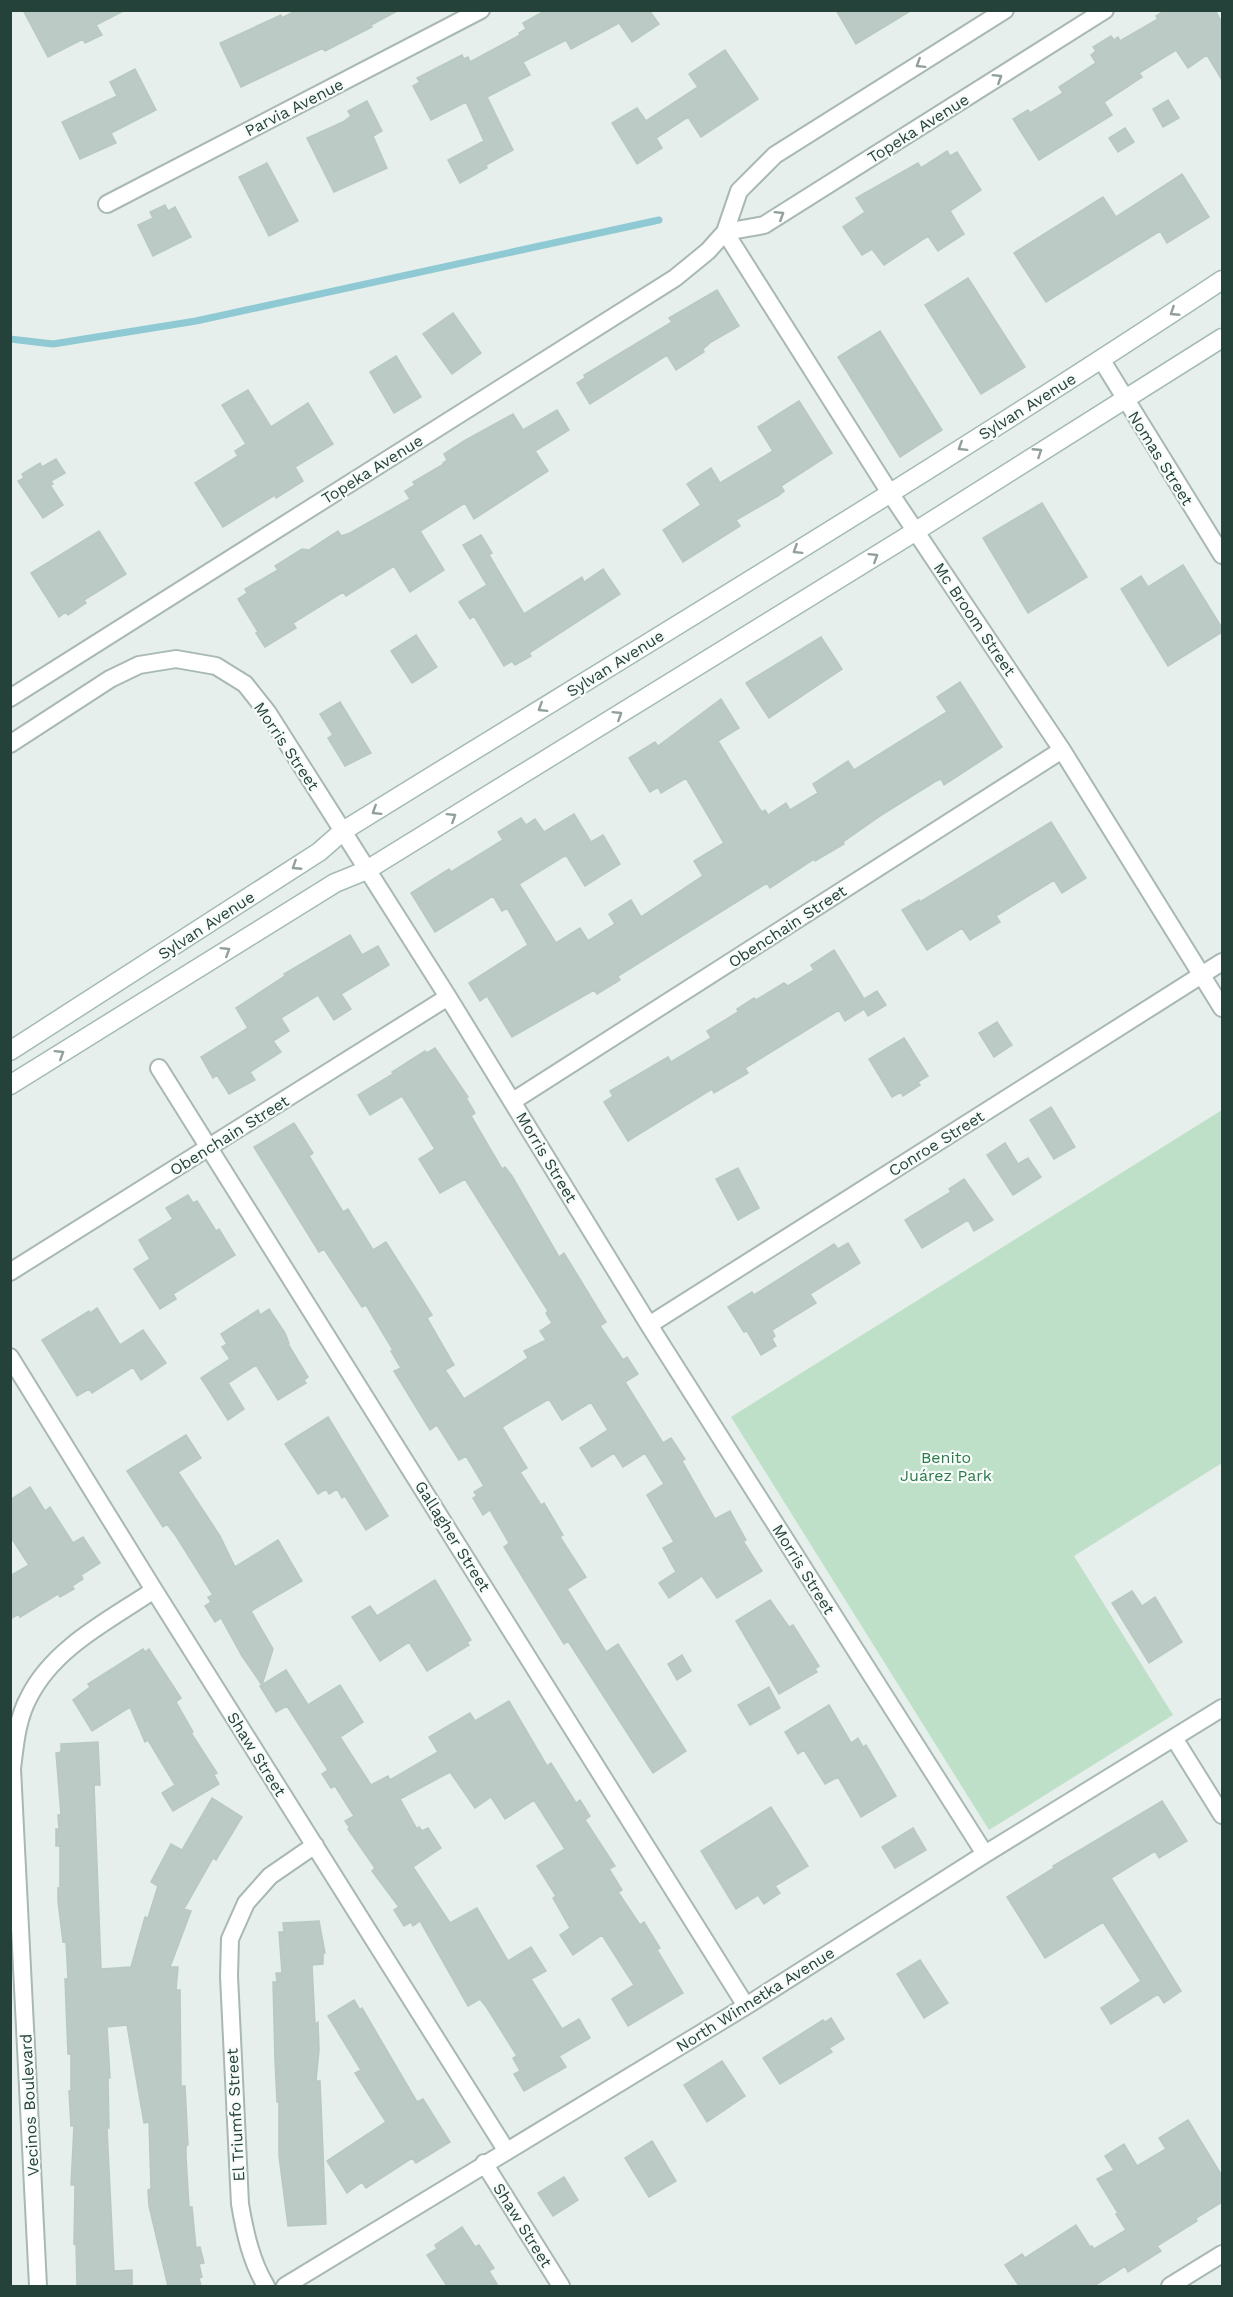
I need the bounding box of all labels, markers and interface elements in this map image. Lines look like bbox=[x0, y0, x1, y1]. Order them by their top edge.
one-way arrow bbox=[916, 57, 927, 68]
one-way arrow bbox=[992, 73, 1002, 85]
street label: Parvia Avenue bbox=[242, 74, 347, 140]
street label: Topeka Avenue bbox=[864, 90, 972, 167]
one-way arrow bbox=[773, 211, 784, 222]
one-way arrow bbox=[1169, 305, 1180, 316]
street label: Sylvan Avenue bbox=[975, 369, 1079, 444]
street label: Nomas Street bbox=[1124, 408, 1197, 509]
street label: Topeka Avenue bbox=[318, 431, 426, 508]
one-way arrow bbox=[958, 439, 968, 451]
one-way arrow bbox=[1032, 448, 1042, 460]
one-way arrow bbox=[793, 543, 804, 554]
one-way arrow bbox=[867, 553, 878, 564]
street label: Mc Broom Street bbox=[930, 559, 1020, 680]
street label: Sylvan Avenue bbox=[563, 626, 667, 701]
street label: Morris Street bbox=[250, 698, 323, 794]
one-way arrow bbox=[538, 700, 548, 712]
one-way arrow bbox=[612, 710, 622, 722]
one-way arrow bbox=[372, 803, 382, 815]
one-way arrow bbox=[446, 814, 457, 825]
one-way arrow bbox=[292, 859, 302, 871]
street label: Obenchain Street bbox=[725, 881, 850, 972]
street label: Sylvan Avenue bbox=[154, 887, 258, 964]
one-way arrow bbox=[220, 947, 230, 959]
one-way arrow bbox=[54, 1049, 64, 1061]
street label: Obenchain Street bbox=[166, 1091, 293, 1180]
street label: Conroe Street bbox=[885, 1106, 988, 1180]
street label: Morris Street bbox=[512, 1108, 581, 1206]
park label: Benito Juárez Park bbox=[900, 1448, 992, 1485]
street label: Gallagher Street bbox=[411, 1477, 494, 1595]
street label: Morris Street bbox=[768, 1521, 839, 1618]
street label: Shaw Street bbox=[223, 1709, 290, 1800]
street label: North Winnetka Avenue bbox=[673, 1943, 838, 2056]
street label: Vecinos Boulevard bbox=[16, 2033, 43, 2177]
street label: El Triumfo Street bbox=[223, 2048, 248, 2182]
street label: Shaw Street bbox=[489, 2180, 556, 2271]

